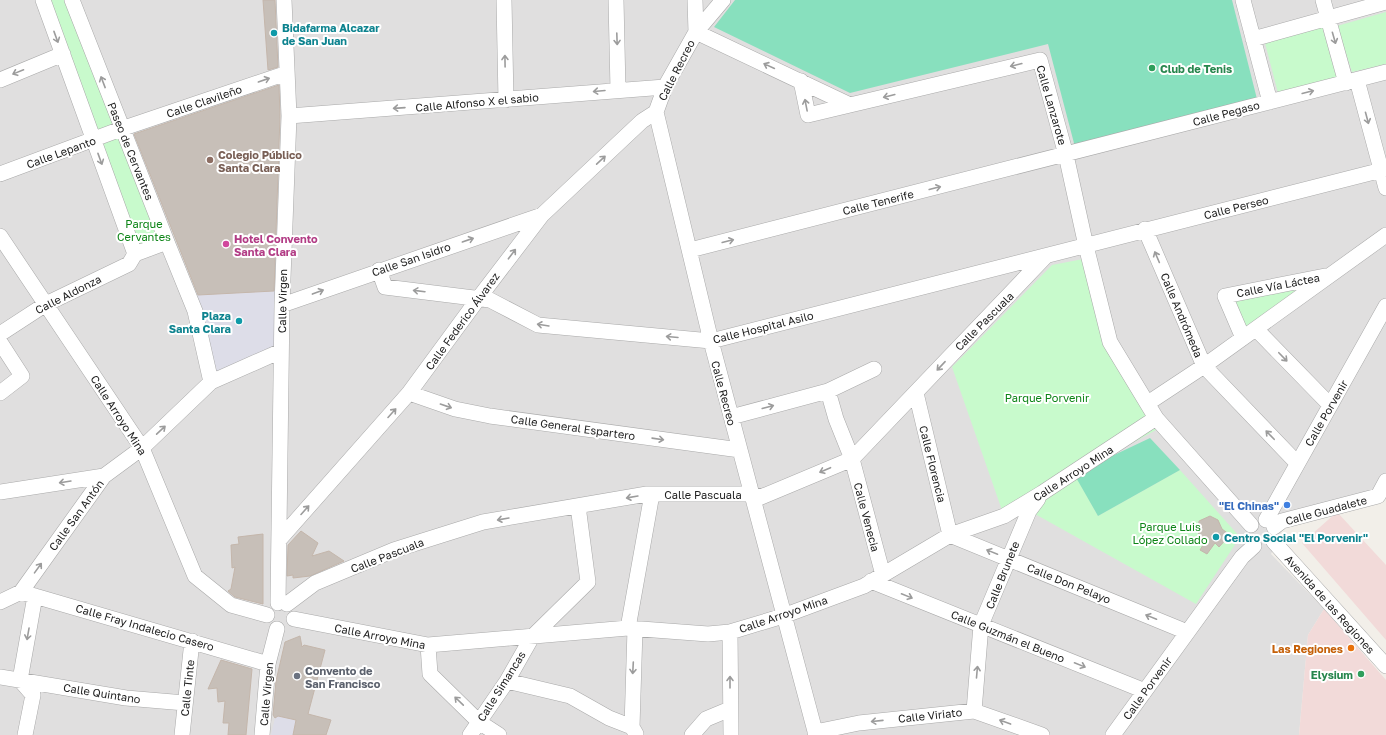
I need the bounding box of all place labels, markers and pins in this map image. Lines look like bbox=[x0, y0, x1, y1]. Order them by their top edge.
place label: Bidafarma Alcazar de San Juan bbox=[282, 21, 380, 47]
marker: Bidafarma Alcazar de San Juan bbox=[269, 28, 279, 38]
place label: Club de Tenis bbox=[1160, 62, 1232, 75]
marker: Club de Tenis bbox=[1147, 63, 1157, 73]
place label: Colegio Público Santa Clara bbox=[218, 148, 302, 174]
marker: Colegio Público Santa Clara bbox=[205, 155, 215, 165]
place label: Hotel Convento Santa Clara bbox=[234, 232, 318, 258]
marker: Hotel Convento Santa Clara bbox=[221, 239, 231, 249]
place label: Plaza Santa Clara bbox=[169, 309, 231, 335]
marker: Plaza Santa Clara bbox=[234, 316, 244, 326]
place label: "El Chinas" bbox=[1219, 499, 1279, 512]
marker: "El Chinas" bbox=[1282, 500, 1292, 510]
place label: Centro Social "El Porvenir" bbox=[1224, 531, 1368, 544]
marker: Centro Social "El Porvenir" bbox=[1211, 532, 1221, 542]
place label: Las Regiones bbox=[1272, 642, 1343, 655]
marker: Las Regiones bbox=[1346, 643, 1356, 653]
place label: Convento de San Francisco bbox=[305, 664, 381, 690]
place label: Elysium bbox=[1311, 668, 1353, 681]
marker: Elysium bbox=[1356, 669, 1366, 679]
marker: Convento de San Francisco bbox=[292, 671, 302, 681]

